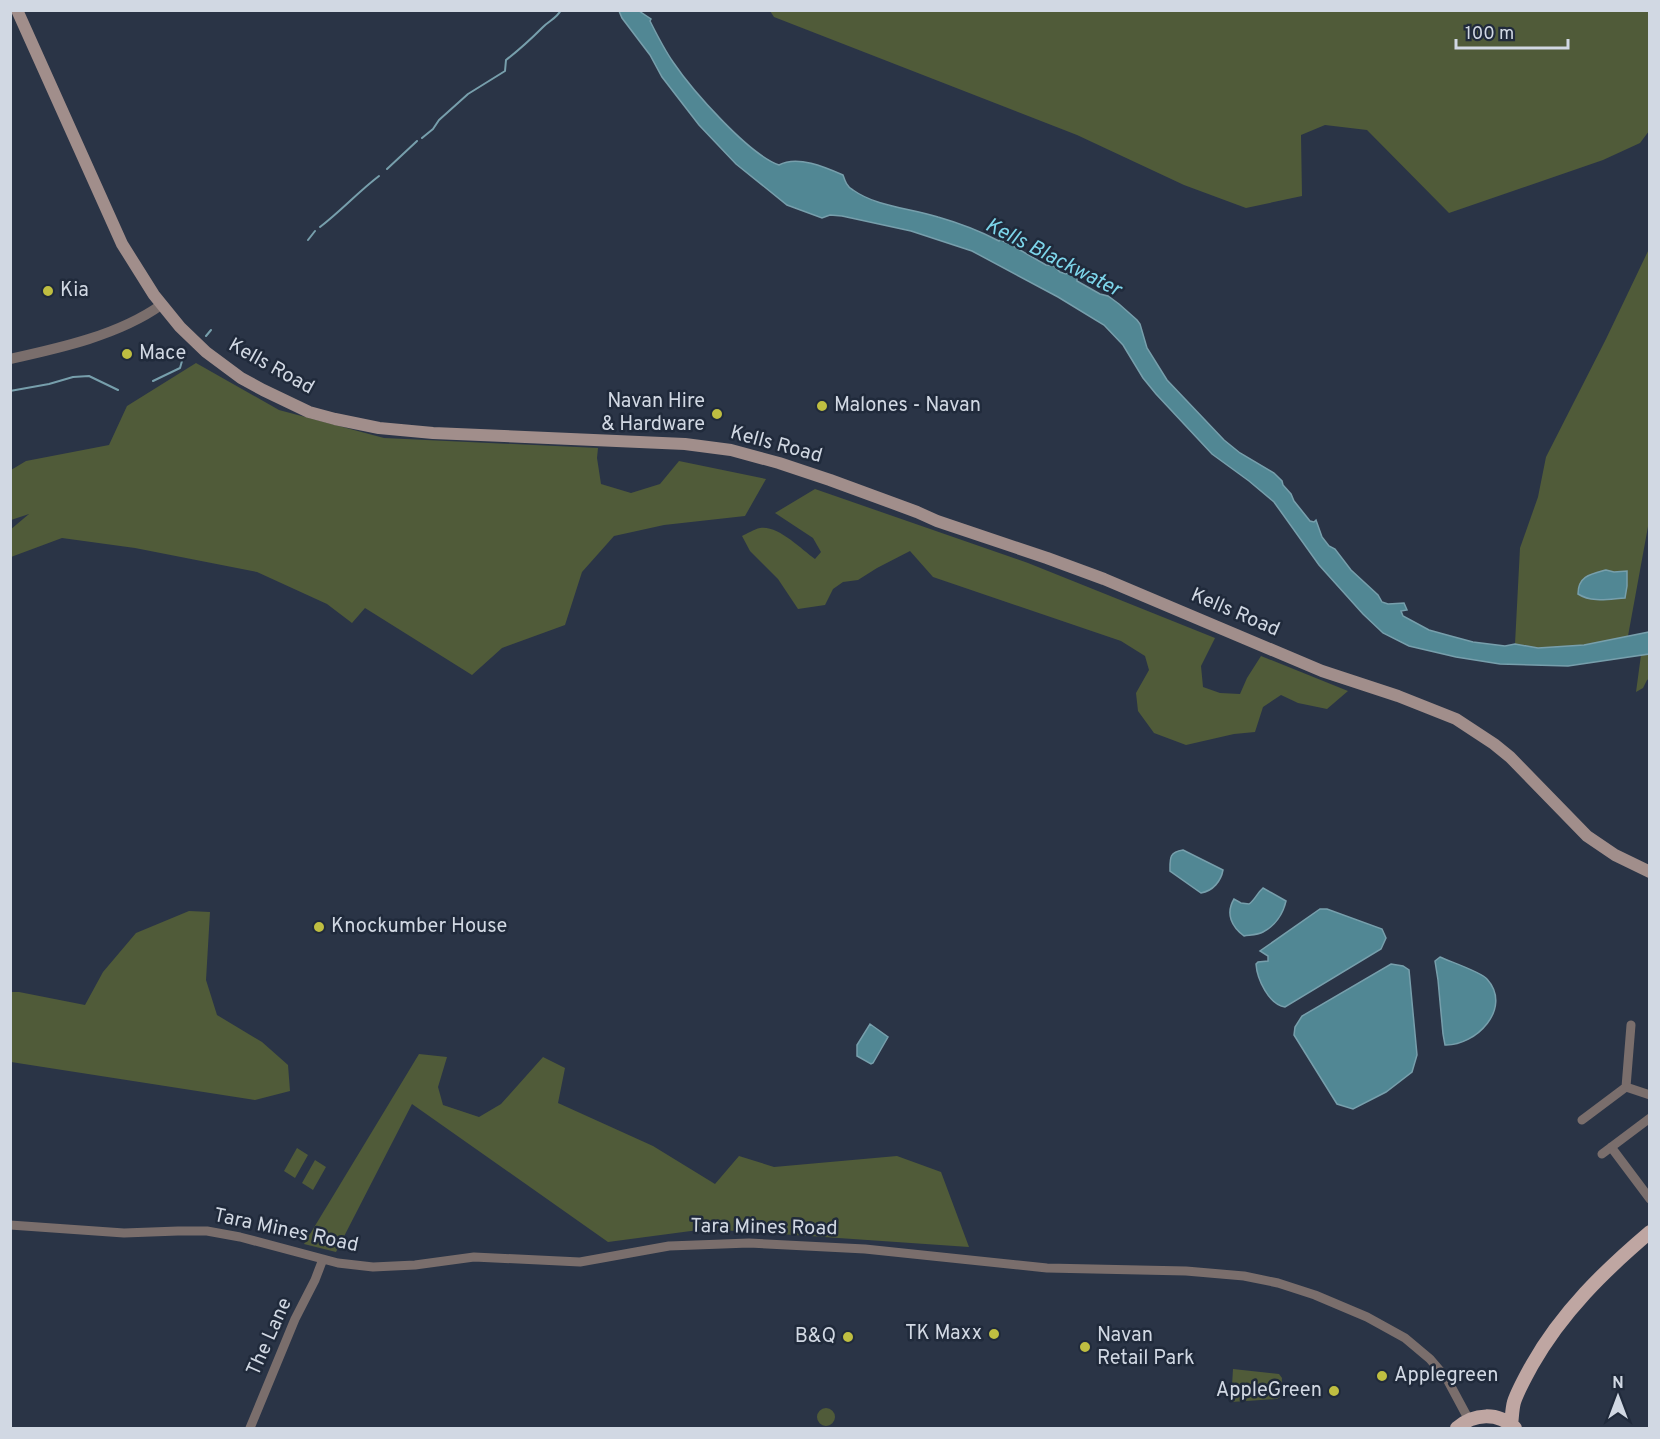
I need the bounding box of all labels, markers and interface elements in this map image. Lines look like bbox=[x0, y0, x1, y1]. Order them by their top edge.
scale bar bbox=[1456, 12, 1568, 50]
text: 100 m bbox=[1465, 23, 1514, 46]
water label: Kells Blackwater bbox=[980, 212, 1127, 305]
place label: Kia bbox=[60, 278, 89, 304]
marker: Kia bbox=[41, 284, 55, 298]
street label: Kells Road bbox=[223, 333, 319, 401]
place label: Mace bbox=[139, 341, 186, 367]
marker: Mace bbox=[120, 347, 134, 361]
place label: Navan Hire & Hardware bbox=[601, 389, 705, 438]
place label: Malones - Navan bbox=[834, 393, 981, 419]
marker: Malones - Navan bbox=[815, 399, 829, 413]
marker: Navan Hire & Hardware bbox=[710, 407, 724, 421]
street label: Kells Road bbox=[727, 420, 825, 470]
street label: Kells Road bbox=[1187, 583, 1283, 643]
place label: Knockumber House bbox=[331, 914, 507, 940]
marker: Knockumber House bbox=[312, 920, 326, 934]
street label: Tara Mines Road bbox=[211, 1203, 361, 1259]
street label: Tara Mines Road bbox=[690, 1214, 838, 1242]
street label: The Lane bbox=[241, 1294, 299, 1380]
place label: TK Maxx bbox=[905, 1321, 982, 1347]
place label: Navan Retail Park bbox=[1097, 1323, 1195, 1372]
place label: B&Q bbox=[795, 1324, 836, 1350]
marker: TK Maxx bbox=[987, 1327, 1001, 1341]
marker: B&Q bbox=[841, 1330, 855, 1344]
marker: Navan Retail Park bbox=[1078, 1340, 1092, 1354]
place label: Applegreen bbox=[1394, 1363, 1498, 1389]
north arrow bbox=[1588, 1367, 1648, 1427]
marker: Applegreen bbox=[1375, 1369, 1389, 1383]
text: N bbox=[1612, 1374, 1624, 1394]
place label: AppleGreen bbox=[1216, 1378, 1322, 1404]
marker: AppleGreen bbox=[1327, 1384, 1341, 1398]

